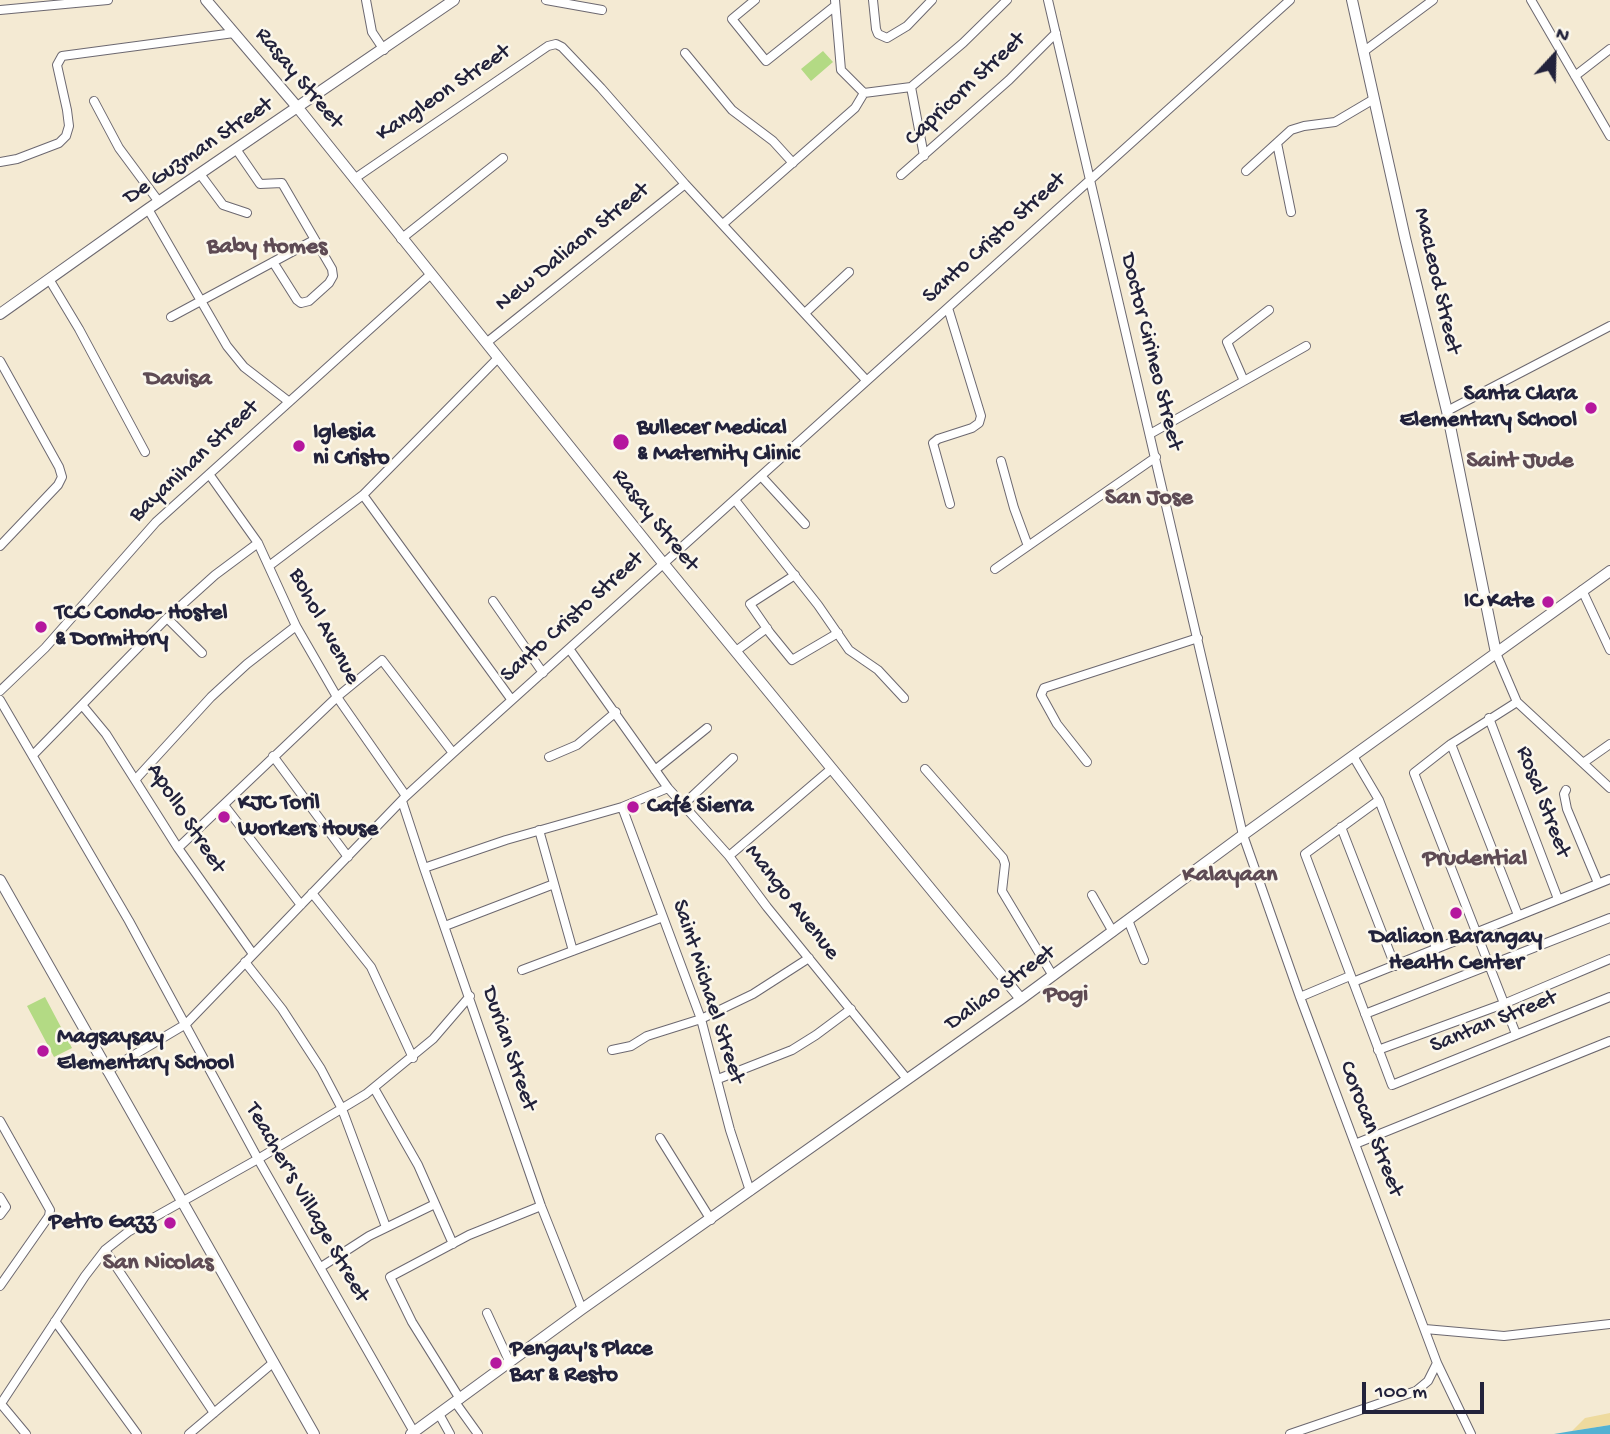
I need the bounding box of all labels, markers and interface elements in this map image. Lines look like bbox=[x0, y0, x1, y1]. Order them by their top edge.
north arrow bbox=[1519, 21, 1589, 91]
street label: Rasay Street bbox=[248, 23, 348, 135]
text: N bbox=[1552, 23, 1572, 49]
street label: Capricorn Street bbox=[900, 27, 1032, 153]
street label: Kangleon Street bbox=[372, 39, 516, 149]
street label: De Guzman Street bbox=[119, 92, 279, 212]
street label: Santo Cristo Street bbox=[918, 167, 1072, 311]
street label: New Daliaon Street bbox=[490, 177, 656, 319]
street label: MacLeod Street bbox=[1406, 205, 1466, 357]
district label: Baby Homes bbox=[207, 234, 327, 262]
street label: Doctor Cirineo Street bbox=[1112, 251, 1188, 453]
district label: Davisa bbox=[145, 366, 211, 394]
place label: Santa Clara Elementary School bbox=[1400, 381, 1577, 435]
street label: Bayanihan Street bbox=[124, 395, 266, 529]
marker: Santa Clara Elementary School bbox=[1583, 400, 1599, 416]
place label: Bullecer Medical & Maternity Clinic bbox=[637, 415, 799, 469]
place label: Iglesia ni Cristo bbox=[313, 419, 390, 473]
marker: Bullecer Medical & Maternity Clinic bbox=[611, 432, 631, 452]
marker: Iglesia ni Cristo bbox=[291, 438, 307, 454]
district label: Saint Jude bbox=[1467, 448, 1573, 476]
street label: Rasay Street bbox=[604, 464, 704, 578]
district label: San Jose bbox=[1105, 485, 1193, 513]
street label: Santo Cristo Street bbox=[496, 546, 650, 690]
street label: Bohol Avenue bbox=[281, 564, 365, 690]
place label: IC Kate bbox=[1464, 588, 1534, 616]
marker: IC Kate bbox=[1540, 594, 1556, 610]
place label: TCC Condo- Hostel & Dormitory bbox=[55, 600, 228, 654]
marker: TCC Condo- Hostel & Dormitory bbox=[33, 619, 49, 635]
street label: Rosal Street bbox=[1508, 742, 1576, 862]
street label: Apollo Street bbox=[139, 759, 231, 879]
place label: KJC Toril Workers House bbox=[238, 790, 378, 844]
place label: Café Sierra bbox=[647, 793, 753, 821]
marker: Café Sierra bbox=[625, 799, 641, 815]
marker: KJC Toril Workers House bbox=[216, 809, 232, 825]
street label: Mango Avenue bbox=[737, 840, 845, 966]
district label: Prudential bbox=[1423, 846, 1527, 874]
district label: Kalayaan bbox=[1182, 862, 1278, 890]
street label: Saint Michael Street bbox=[664, 897, 750, 1087]
marker: Daliaon Barangay Health Center bbox=[1448, 905, 1464, 921]
place label: Daliaon Barangay Health Center bbox=[1370, 924, 1542, 978]
street label: Daliao Street bbox=[941, 940, 1061, 1038]
district label: Pogi bbox=[1044, 982, 1088, 1010]
street label: Durian Street bbox=[474, 983, 542, 1115]
street label: Santan Street bbox=[1427, 985, 1561, 1061]
place label: Magsaysay Elementary School bbox=[57, 1024, 234, 1078]
marker: Magsaysay Elementary School bbox=[35, 1043, 51, 1059]
street label: Corocan Street bbox=[1332, 1057, 1408, 1201]
street label: Teacher's Village Street bbox=[238, 1098, 374, 1308]
place label: Petro Gazz bbox=[49, 1209, 156, 1237]
marker: Petro Gazz bbox=[162, 1215, 178, 1231]
district label: San Nicolas bbox=[103, 1250, 213, 1278]
place label: Pengay's Place Bar & Resto bbox=[510, 1336, 653, 1390]
marker: Pengay's Place Bar & Resto bbox=[488, 1355, 504, 1371]
scale bar bbox=[1365, 1368, 1488, 1412]
text: 100 m bbox=[1375, 1381, 1427, 1406]

